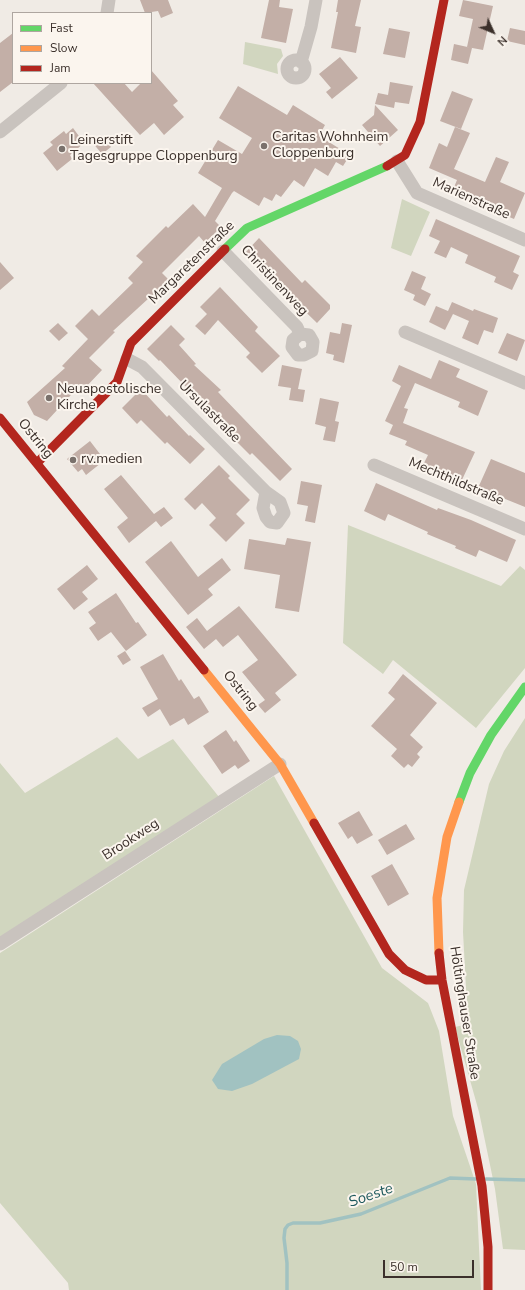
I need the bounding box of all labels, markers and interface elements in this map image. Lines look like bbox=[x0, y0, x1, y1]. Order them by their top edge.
legend bbox=[12, 12, 152, 84]
north arrow bbox=[473, 12, 513, 52]
text: Fast bbox=[50, 20, 73, 36]
text: N bbox=[494, 33, 510, 49]
text: Slow bbox=[50, 40, 78, 56]
text: Jam bbox=[50, 60, 71, 76]
place label: Caritas Wohnheim Cloppenburg bbox=[272, 130, 388, 162]
place label: Leinerstift Tagesgruppe Cloppenburg bbox=[70, 133, 238, 166]
marker: Caritas Wohnheim Cloppenburg bbox=[259, 141, 269, 151]
marker: Leinerstift Tagesgruppe Cloppenburg bbox=[57, 144, 67, 154]
street label: Marienstraße bbox=[430, 174, 512, 224]
street label: Margaretenstraße bbox=[146, 218, 238, 308]
street label: Christinenweg bbox=[237, 242, 311, 320]
street label: Ursulastraße bbox=[174, 377, 244, 447]
place label: Neuapostolische Kirche bbox=[57, 382, 161, 414]
marker: Neuapostolische Kirche bbox=[44, 393, 54, 403]
street label: Ostring bbox=[14, 416, 56, 462]
place label: rv.medien bbox=[81, 452, 142, 468]
street label: Mechthildstraße bbox=[406, 454, 506, 510]
marker: rv.medien bbox=[68, 455, 78, 465]
street label: Ostring bbox=[219, 668, 261, 714]
street label: Brookweg bbox=[100, 816, 162, 864]
street label: Höltinghauser Straße bbox=[445, 945, 483, 1081]
water label: Soeste bbox=[346, 1180, 396, 1212]
scale bar bbox=[385, 1252, 476, 1278]
text: 50 m bbox=[390, 1259, 418, 1275]

